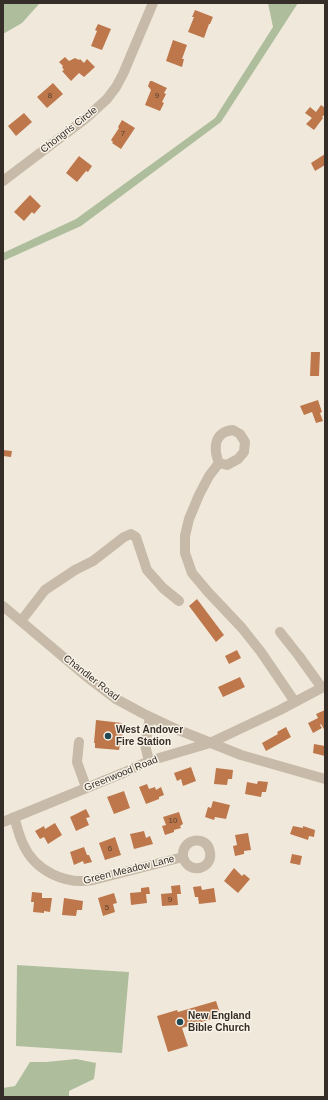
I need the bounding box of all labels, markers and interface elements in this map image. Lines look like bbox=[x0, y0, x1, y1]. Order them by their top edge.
house number: 8 bbox=[48, 91, 52, 101]
house number: 9 bbox=[155, 91, 159, 101]
street label: Chongris Circle bbox=[38, 104, 100, 156]
house number: 7 bbox=[121, 129, 125, 139]
street label: Chandler Road bbox=[61, 653, 121, 703]
place label: West Andover Fire Station bbox=[116, 724, 183, 748]
marker: West Andover Fire Station bbox=[103, 731, 113, 741]
street label: Greenwood Road bbox=[82, 754, 160, 794]
house number: 10 bbox=[169, 816, 177, 826]
house number: 6 bbox=[108, 844, 112, 854]
street label: Green Meadow Lane bbox=[82, 853, 176, 887]
house number: 9 bbox=[168, 895, 172, 905]
house number: 5 bbox=[105, 903, 109, 913]
place label: New England Bible Church bbox=[188, 1010, 251, 1034]
marker: New England Bible Church bbox=[175, 1017, 185, 1027]

